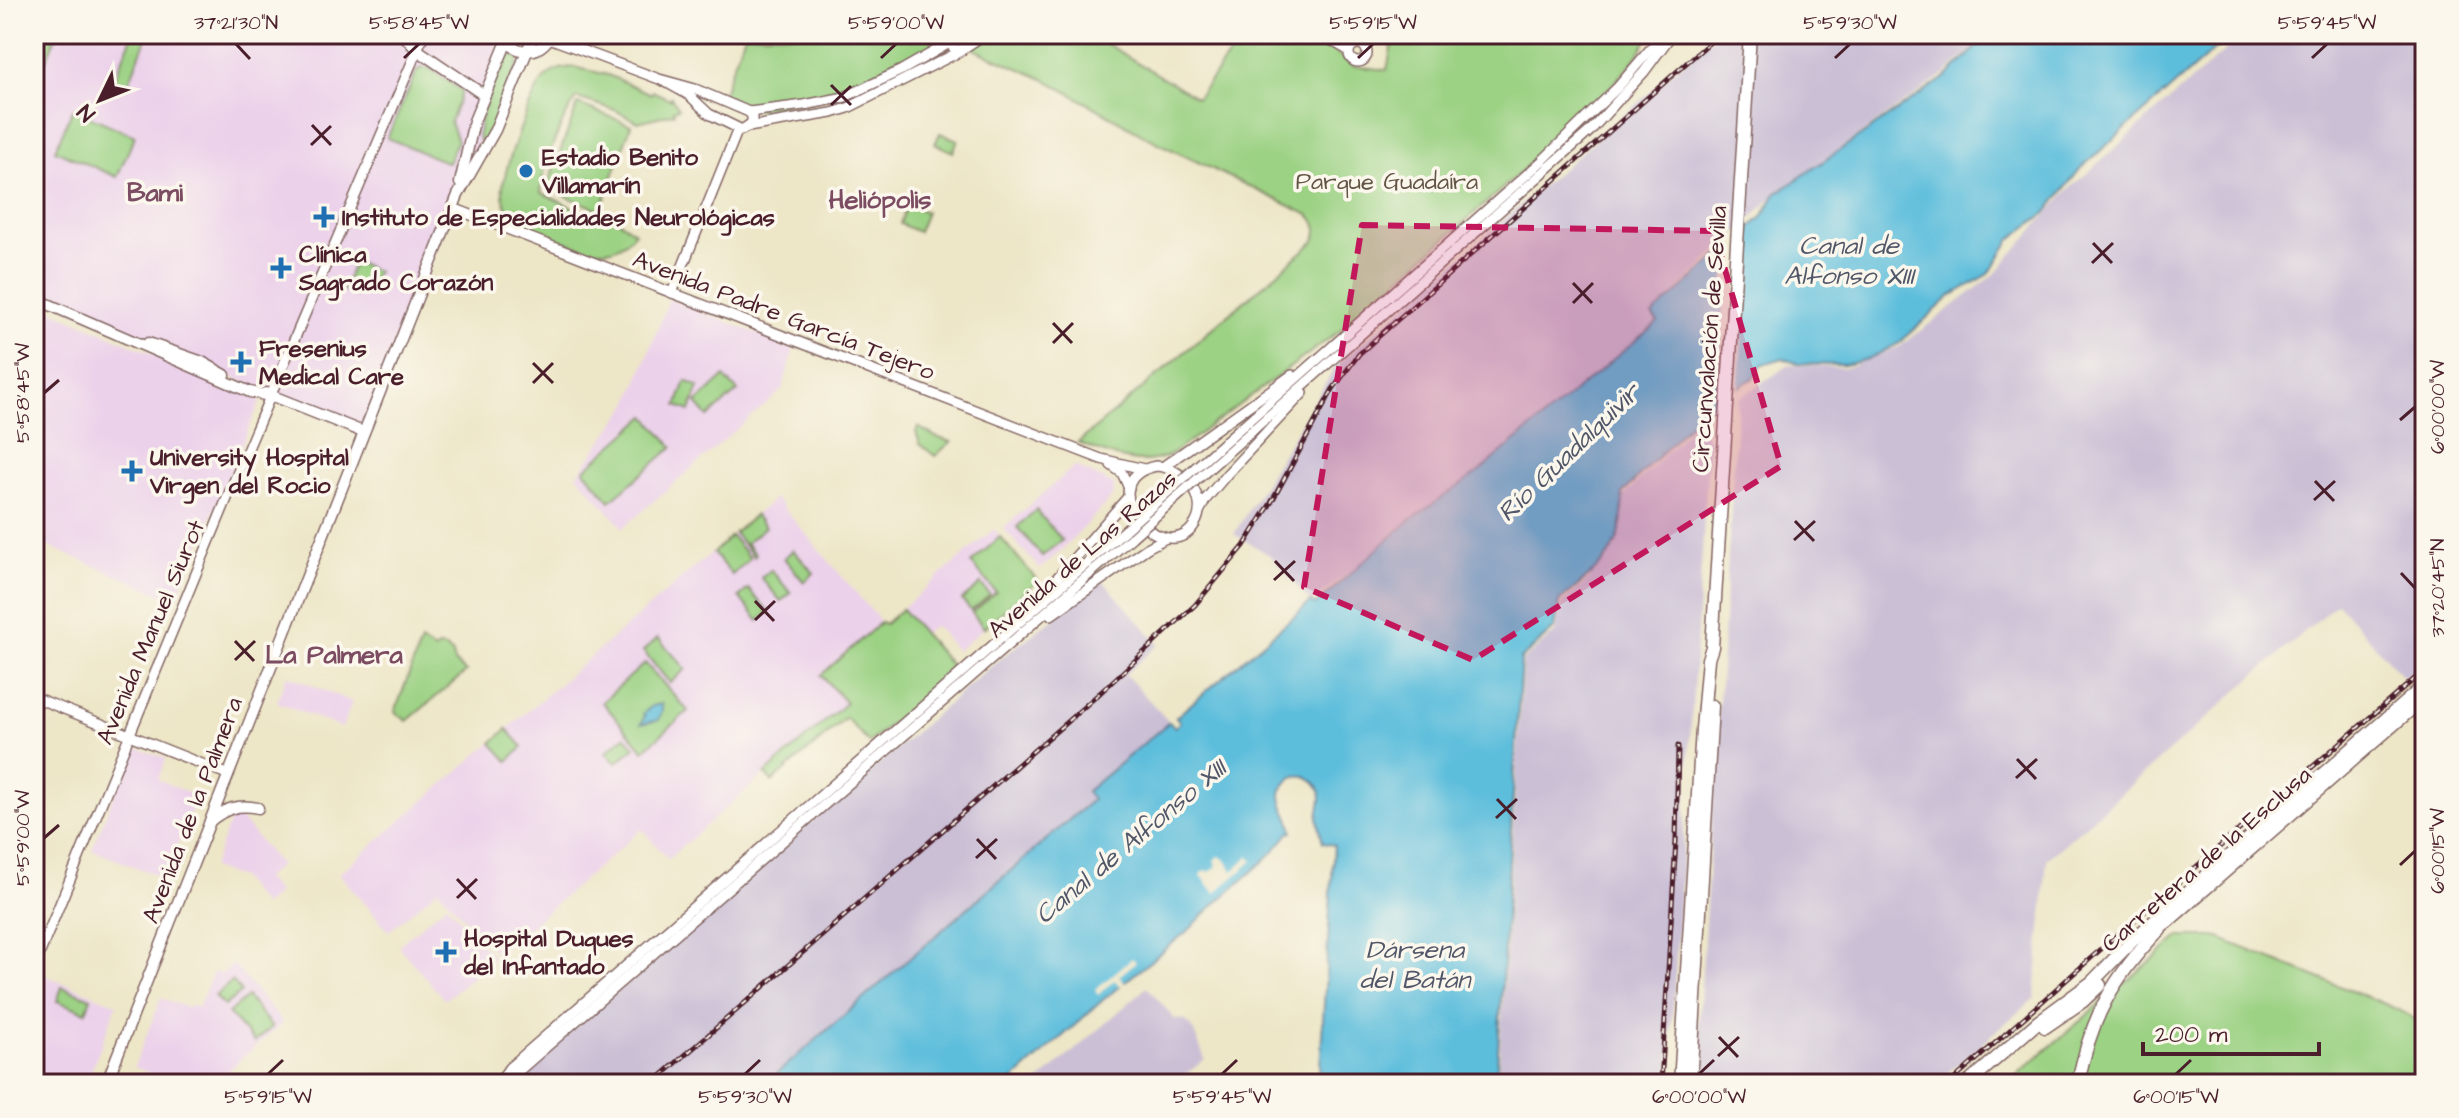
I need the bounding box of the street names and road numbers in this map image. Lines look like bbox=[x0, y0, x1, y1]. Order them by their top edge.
street label: Circunvalación de Sevilla bbox=[1684, 205, 1736, 473]
street label: Avenida Padre García Tejero bbox=[628, 243, 940, 389]
street label: Avenida de Las Razas bbox=[980, 463, 1185, 647]
street label: Avenida Manuel Siurot bbox=[88, 515, 214, 750]
street label: Avenida de la Palmera bbox=[134, 692, 252, 928]
street label: Carretera de la Esclusa bbox=[2094, 759, 2319, 961]

